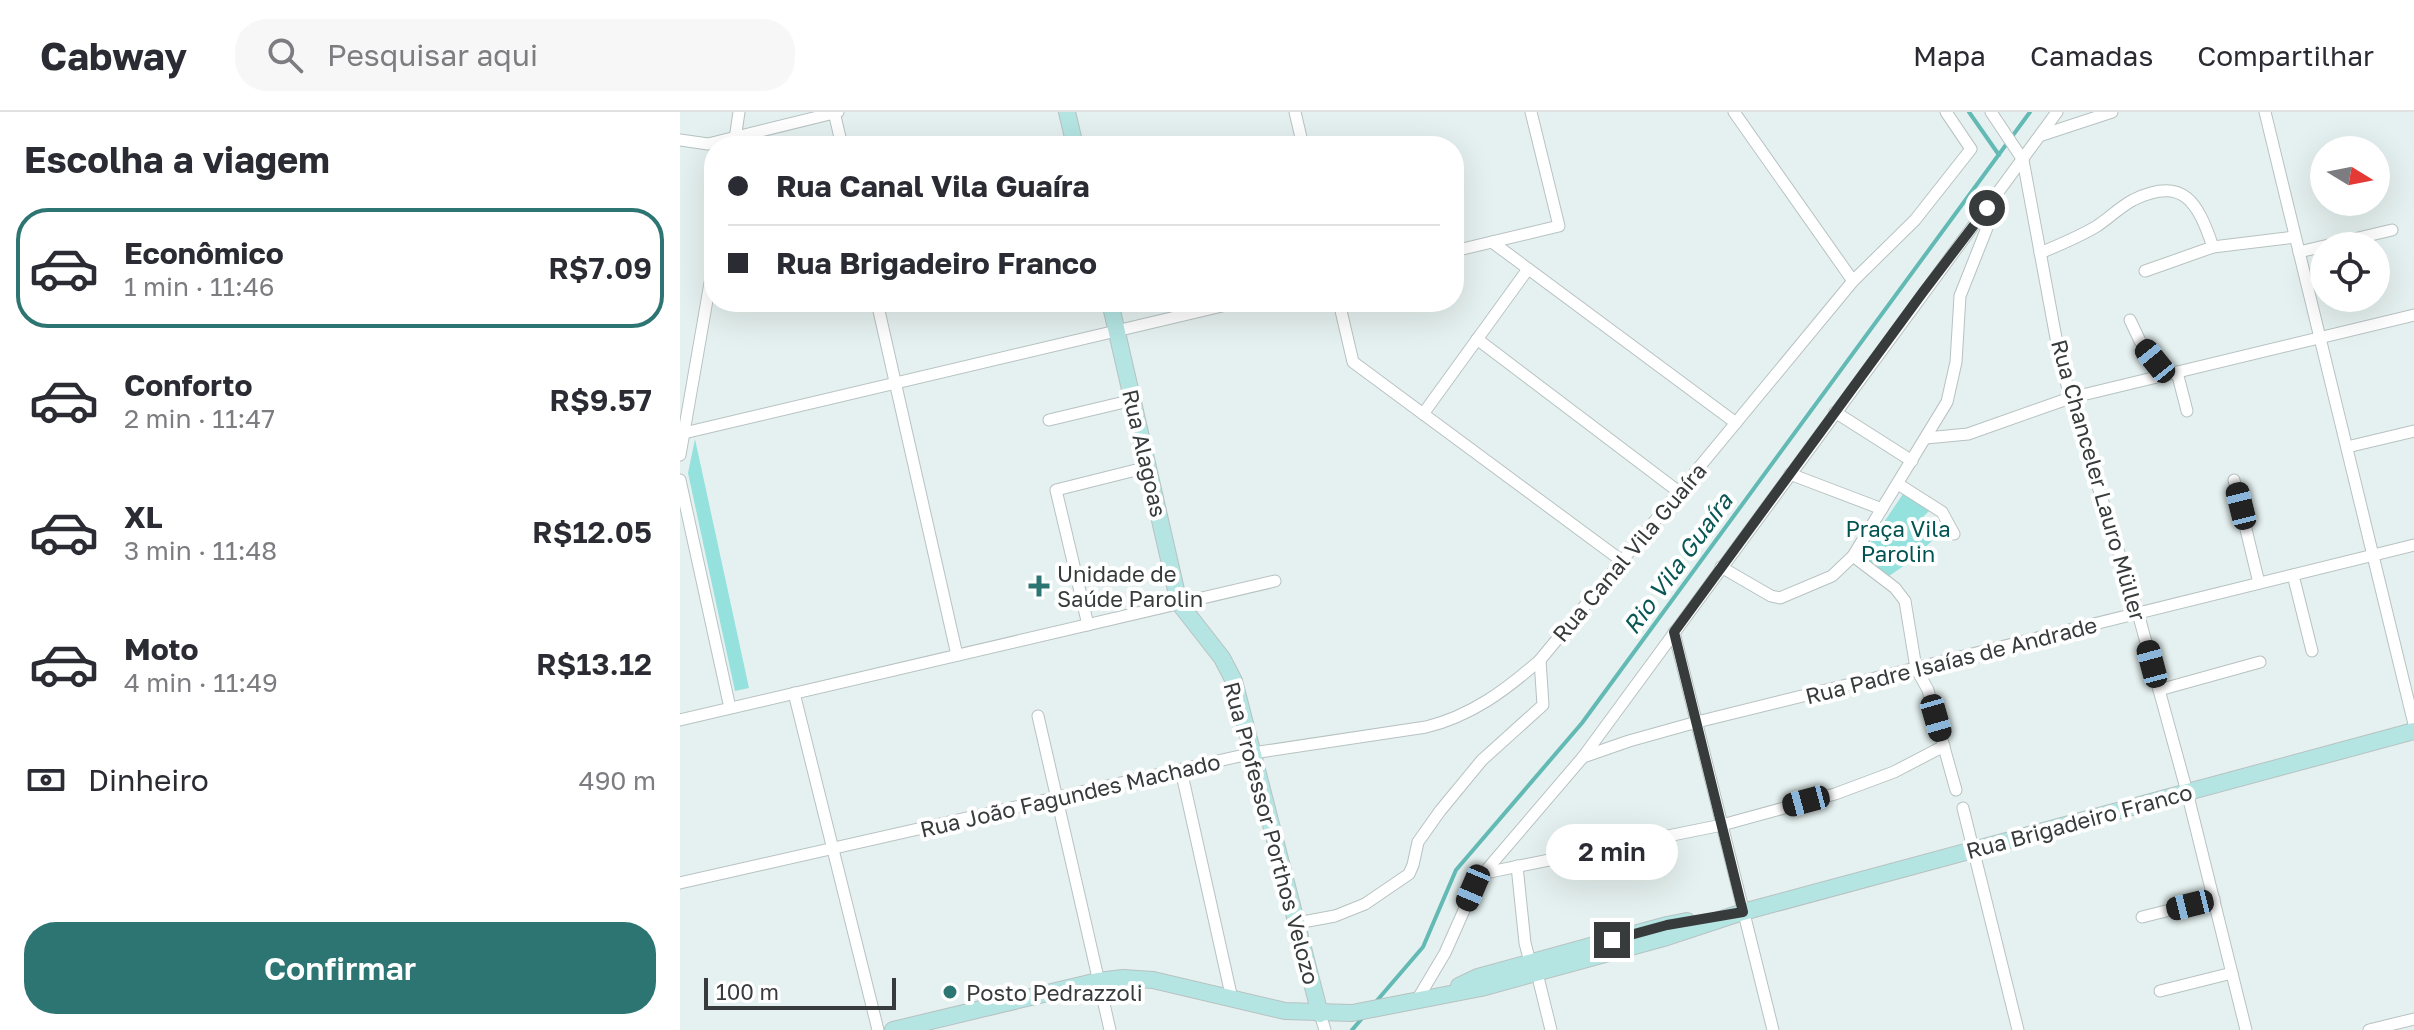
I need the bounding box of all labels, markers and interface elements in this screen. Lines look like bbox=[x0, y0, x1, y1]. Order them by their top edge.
search box bbox=[235, 19, 795, 91]
text: Cabway bbox=[40, 33, 187, 78]
icon: search bbox=[263, 33, 307, 77]
text: Pesquisar aqui bbox=[327, 37, 538, 73]
text: Mapa bbox=[1913, 39, 1986, 72]
text: Camadas bbox=[2030, 39, 2153, 72]
text: Compartilhar bbox=[2197, 39, 2374, 72]
north arrow bbox=[2310, 136, 2390, 216]
map controls bbox=[2310, 136, 2390, 312]
text: Escolha a viagem bbox=[24, 138, 330, 181]
text: Rua Canal Vila Guaíra bbox=[776, 168, 1090, 204]
route start bbox=[1969, 190, 2005, 226]
icon: car bbox=[28, 232, 100, 304]
button: locate bbox=[2310, 232, 2390, 312]
text: Econômico bbox=[124, 235, 284, 271]
text: Rua Brigadeiro Franco bbox=[776, 245, 1097, 281]
text: R$7.09 bbox=[548, 250, 652, 286]
text: 1 min · 11:46 bbox=[124, 271, 275, 302]
car bbox=[2131, 335, 2179, 387]
street label: Rua Chanceler Lauro Müller bbox=[2046, 336, 2152, 624]
icon: car bbox=[28, 364, 100, 436]
text: Conforto bbox=[124, 367, 253, 403]
text: R$9.57 bbox=[549, 382, 652, 418]
street label: Rua Alagoas bbox=[1117, 386, 1173, 520]
text: 2 min · 11:47 bbox=[124, 403, 275, 434]
street label: Rua Canal Vila Guaíra bbox=[1546, 457, 1712, 647]
car bbox=[2224, 480, 2258, 532]
water label: Rio Vila Guaíra bbox=[1616, 486, 1739, 639]
icon: car bbox=[28, 496, 100, 568]
text: XL bbox=[124, 499, 163, 535]
text: R$12.05 bbox=[532, 514, 652, 550]
park label: Praça Vila Parolin bbox=[1845, 515, 1951, 567]
text: 3 min · 11:48 bbox=[124, 535, 277, 566]
place label: Unidade de Saúde Parolin bbox=[1057, 560, 1203, 612]
marker: Unidade de Saúde Parolin bbox=[1028, 575, 1050, 597]
street label: Rua Padre Isaías de Andrade bbox=[1802, 611, 2100, 709]
icon: car bbox=[28, 628, 100, 700]
text: Moto bbox=[124, 631, 199, 667]
car bbox=[2134, 638, 2170, 690]
text: R$13.12 bbox=[536, 646, 652, 682]
text: 4 min · 11:49 bbox=[124, 667, 278, 698]
street label: Rua Professor Porthos Velozo bbox=[1219, 679, 1325, 987]
car bbox=[1918, 692, 1954, 744]
street label: Rua João Fagundes Machado bbox=[917, 747, 1223, 843]
icon: cash bbox=[24, 758, 68, 802]
text: Dinheiro bbox=[88, 762, 209, 798]
text: 490 m bbox=[579, 765, 656, 796]
street label: Rua Brigadeiro Franco bbox=[1963, 778, 2195, 864]
car bbox=[1780, 783, 1832, 819]
callout: 2 min bbox=[1546, 824, 1678, 880]
text: 2 min bbox=[1578, 836, 1646, 867]
car bbox=[1453, 861, 1493, 915]
car bbox=[2164, 888, 2216, 922]
button: Confirmar bbox=[24, 922, 656, 1014]
route end bbox=[1594, 922, 1630, 958]
scale bar bbox=[704, 974, 896, 1010]
text: 100 m bbox=[716, 978, 779, 1005]
place label: Posto Pedrazzoli bbox=[966, 979, 1143, 1006]
marker: Posto Pedrazzoli bbox=[941, 983, 959, 1001]

